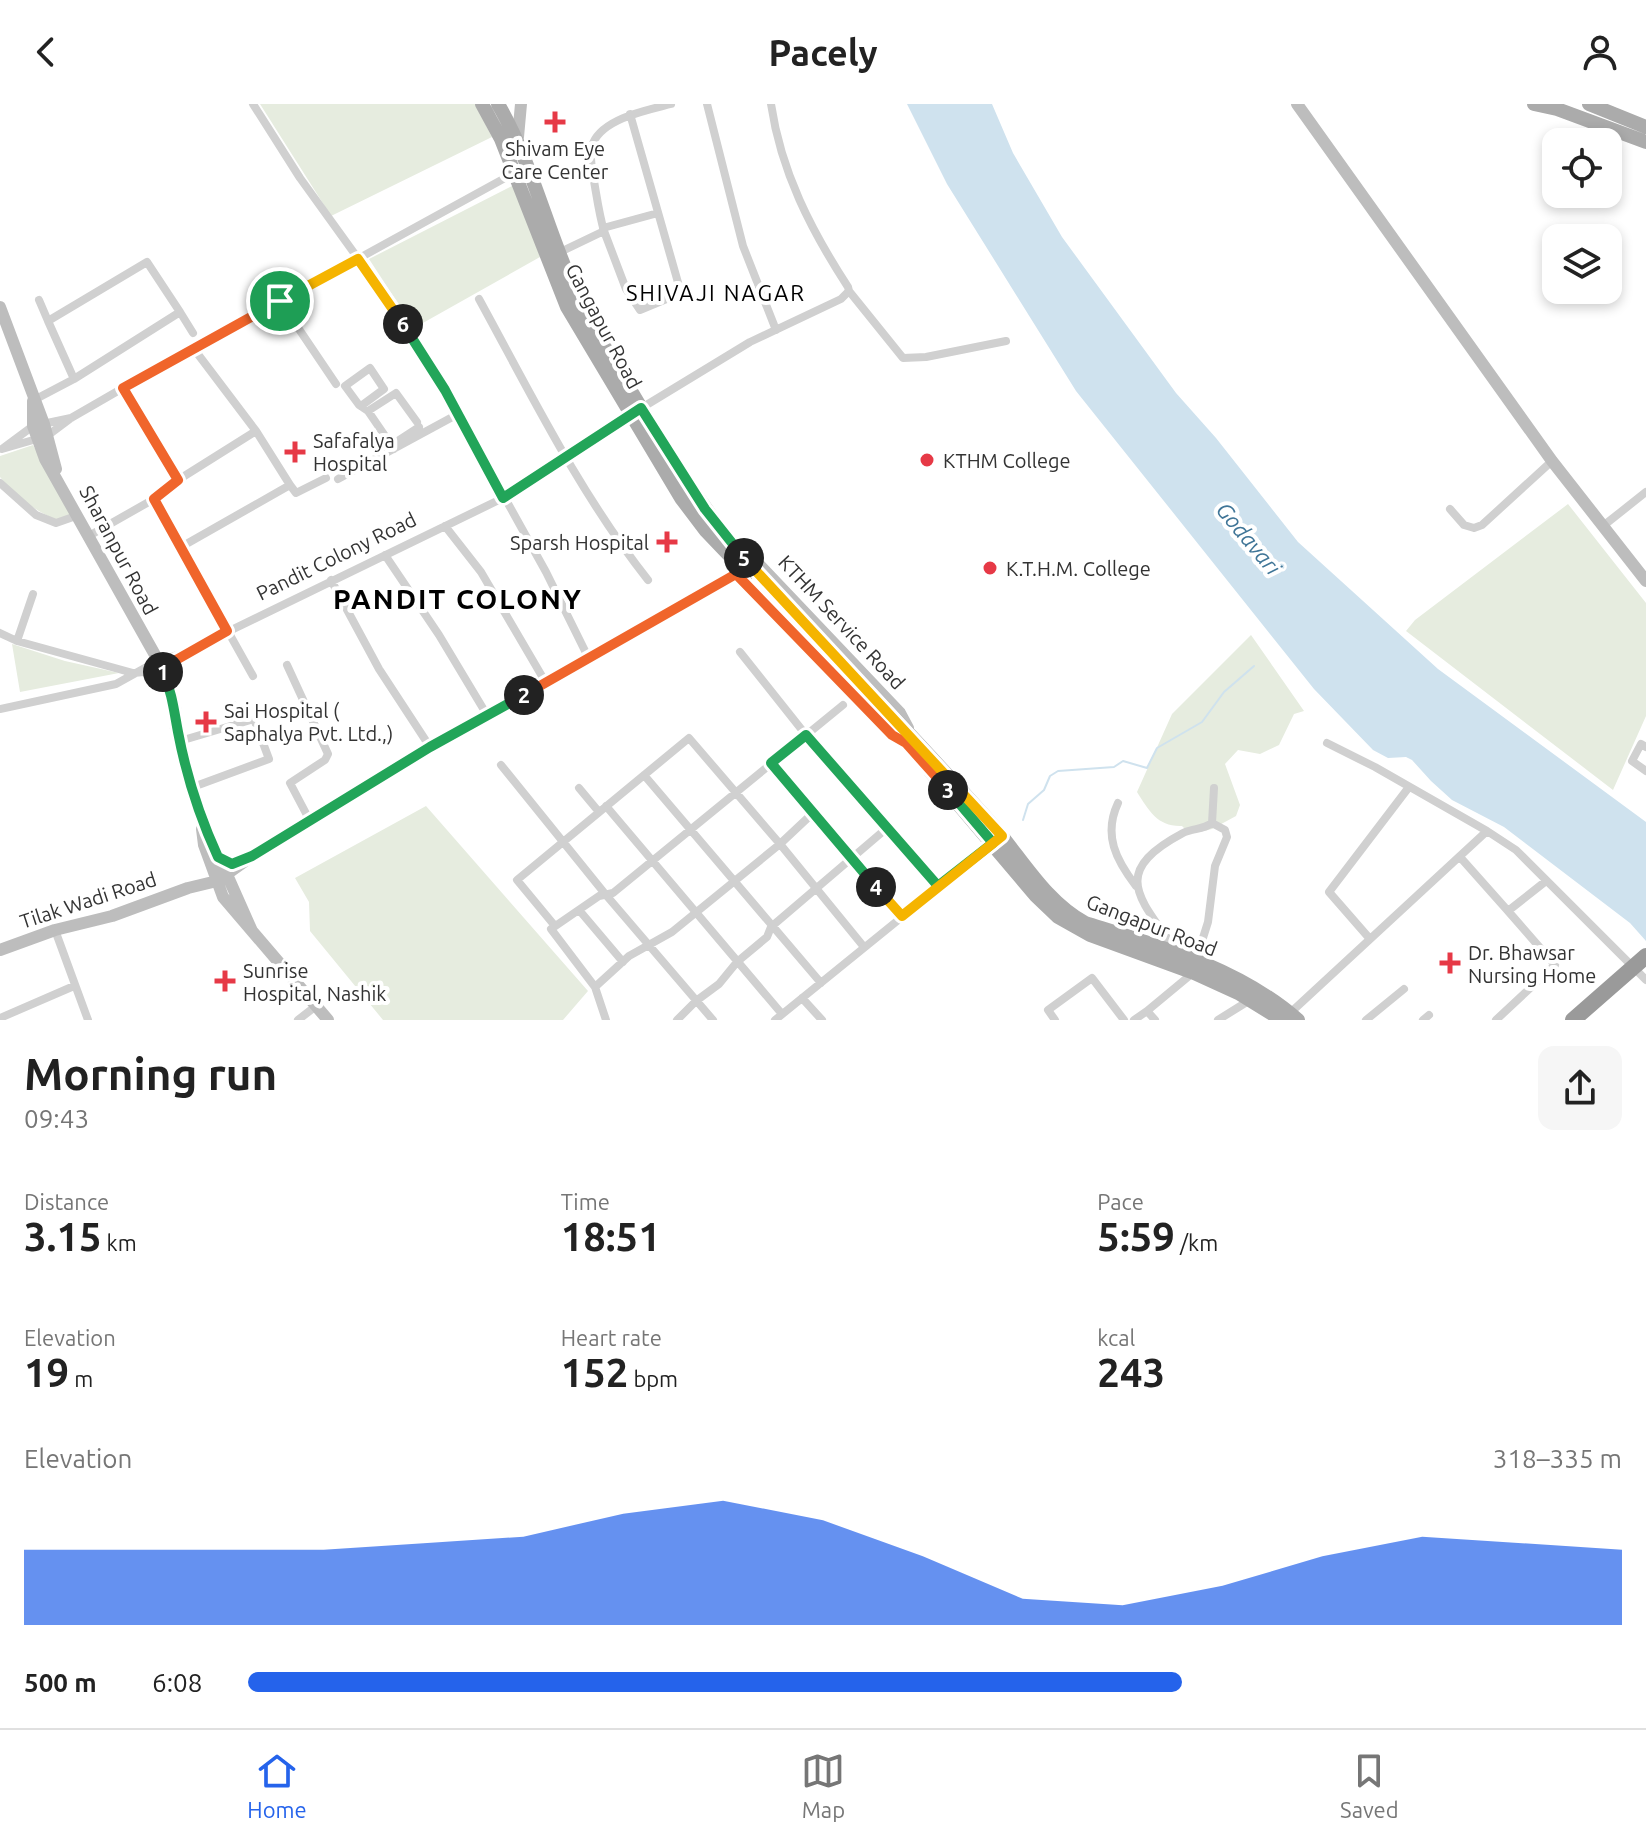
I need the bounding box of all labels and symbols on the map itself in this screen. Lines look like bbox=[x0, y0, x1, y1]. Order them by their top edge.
marker: Shivam Eye Care Center bbox=[544, 111, 566, 133]
place label: Shivam Eye Care Center bbox=[502, 137, 609, 183]
street label: Gangapur Road bbox=[561, 260, 647, 392]
pin bbox=[246, 267, 314, 335]
district label: SHIVAJI NAGAR bbox=[626, 280, 806, 305]
pin: 6 bbox=[383, 304, 423, 344]
place label: Safafalya Hospital bbox=[313, 429, 395, 475]
marker: Safafalya Hospital bbox=[284, 441, 306, 463]
place label: KTHM College bbox=[943, 449, 1071, 472]
marker: KTHM College bbox=[918, 451, 936, 469]
street label: Sharanpur Road bbox=[75, 482, 163, 618]
water label: Godavari bbox=[1212, 497, 1287, 580]
street label: Pandit Colony Road bbox=[252, 507, 420, 605]
place label: Sparsh Hospital bbox=[510, 531, 649, 554]
marker: Sparsh Hospital bbox=[656, 531, 678, 553]
pin: 5 bbox=[724, 538, 764, 578]
street label: KTHM Service Road bbox=[774, 550, 910, 694]
place label: K.T.H.M. College bbox=[1006, 557, 1151, 580]
marker: K.T.H.M. College bbox=[981, 559, 999, 577]
district label: PANDIT COLONY bbox=[333, 583, 583, 614]
pin: 1 bbox=[143, 652, 183, 692]
pin: 2 bbox=[504, 675, 544, 715]
place label: Sai Hospital ( Saphalya Pvt. Ltd.,) bbox=[224, 699, 393, 745]
marker: Sai Hospital ( Saphalya Pvt. Ltd.,) bbox=[195, 711, 217, 733]
pin: 3 bbox=[928, 770, 968, 810]
street label: Tilak Wadi Road bbox=[17, 867, 159, 933]
pin: 4 bbox=[856, 867, 896, 907]
street label: Gangapur Road bbox=[1083, 890, 1221, 960]
place label: Dr. Bhawsar Nursing Home bbox=[1468, 941, 1596, 987]
marker: Dr. Bhawsar Nursing Home bbox=[1439, 952, 1461, 974]
place label: Sunrise Hospital, Nashik bbox=[243, 959, 386, 1005]
marker: Sunrise Hospital, Nashik bbox=[214, 970, 236, 992]

